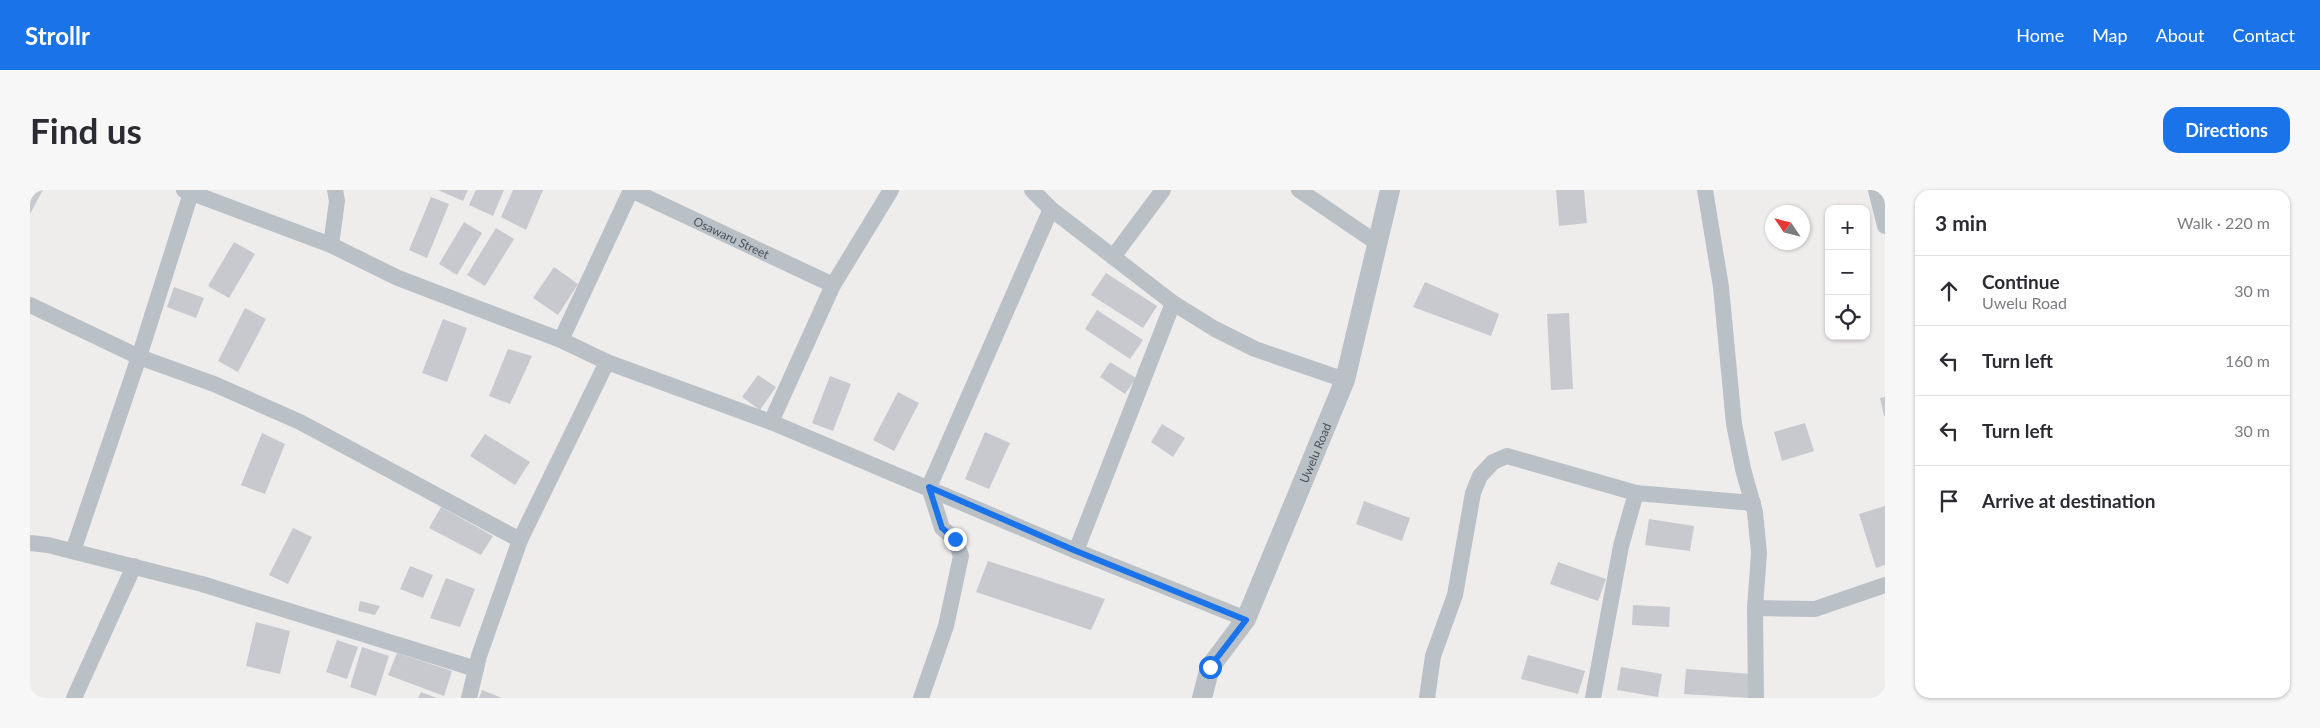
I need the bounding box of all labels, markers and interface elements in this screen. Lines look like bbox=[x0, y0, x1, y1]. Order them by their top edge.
text: Strollr bbox=[25, 21, 90, 50]
text: Home bbox=[2016, 24, 2064, 46]
text: Map bbox=[2092, 24, 2128, 46]
text: About bbox=[2156, 24, 2205, 46]
text: Contact bbox=[2233, 24, 2295, 46]
button: Directions bbox=[2163, 107, 2290, 153]
text: Find us bbox=[30, 109, 142, 151]
north arrow bbox=[1765, 205, 1810, 250]
map controls bbox=[1825, 205, 1870, 340]
button: + bbox=[1825, 205, 1870, 250]
text: 3 min bbox=[1935, 210, 1987, 235]
street label: Osawaru Street bbox=[691, 213, 772, 262]
text: Walk · 220 m bbox=[2177, 213, 2270, 232]
button: − bbox=[1825, 250, 1870, 295]
text: Continue bbox=[1982, 270, 2060, 293]
icon: ahead bbox=[1935, 277, 1963, 305]
text: 30 m bbox=[2234, 281, 2270, 300]
text: Uwelu Road bbox=[1982, 293, 2067, 312]
button: locate bbox=[1825, 295, 1870, 340]
icon: left bbox=[1935, 347, 1963, 375]
text: Turn left bbox=[1982, 349, 2053, 372]
text: 160 m bbox=[2225, 351, 2270, 370]
icon: left bbox=[1935, 417, 1963, 445]
text: Turn left bbox=[1982, 419, 2053, 442]
street label: Uwelu Road bbox=[1296, 420, 1334, 485]
text: 30 m bbox=[2234, 421, 2270, 440]
icon: arrive bbox=[1935, 487, 1963, 515]
text: Arrive at destination bbox=[1982, 489, 2155, 512]
route end bbox=[944, 528, 967, 551]
route start bbox=[1199, 656, 1222, 679]

